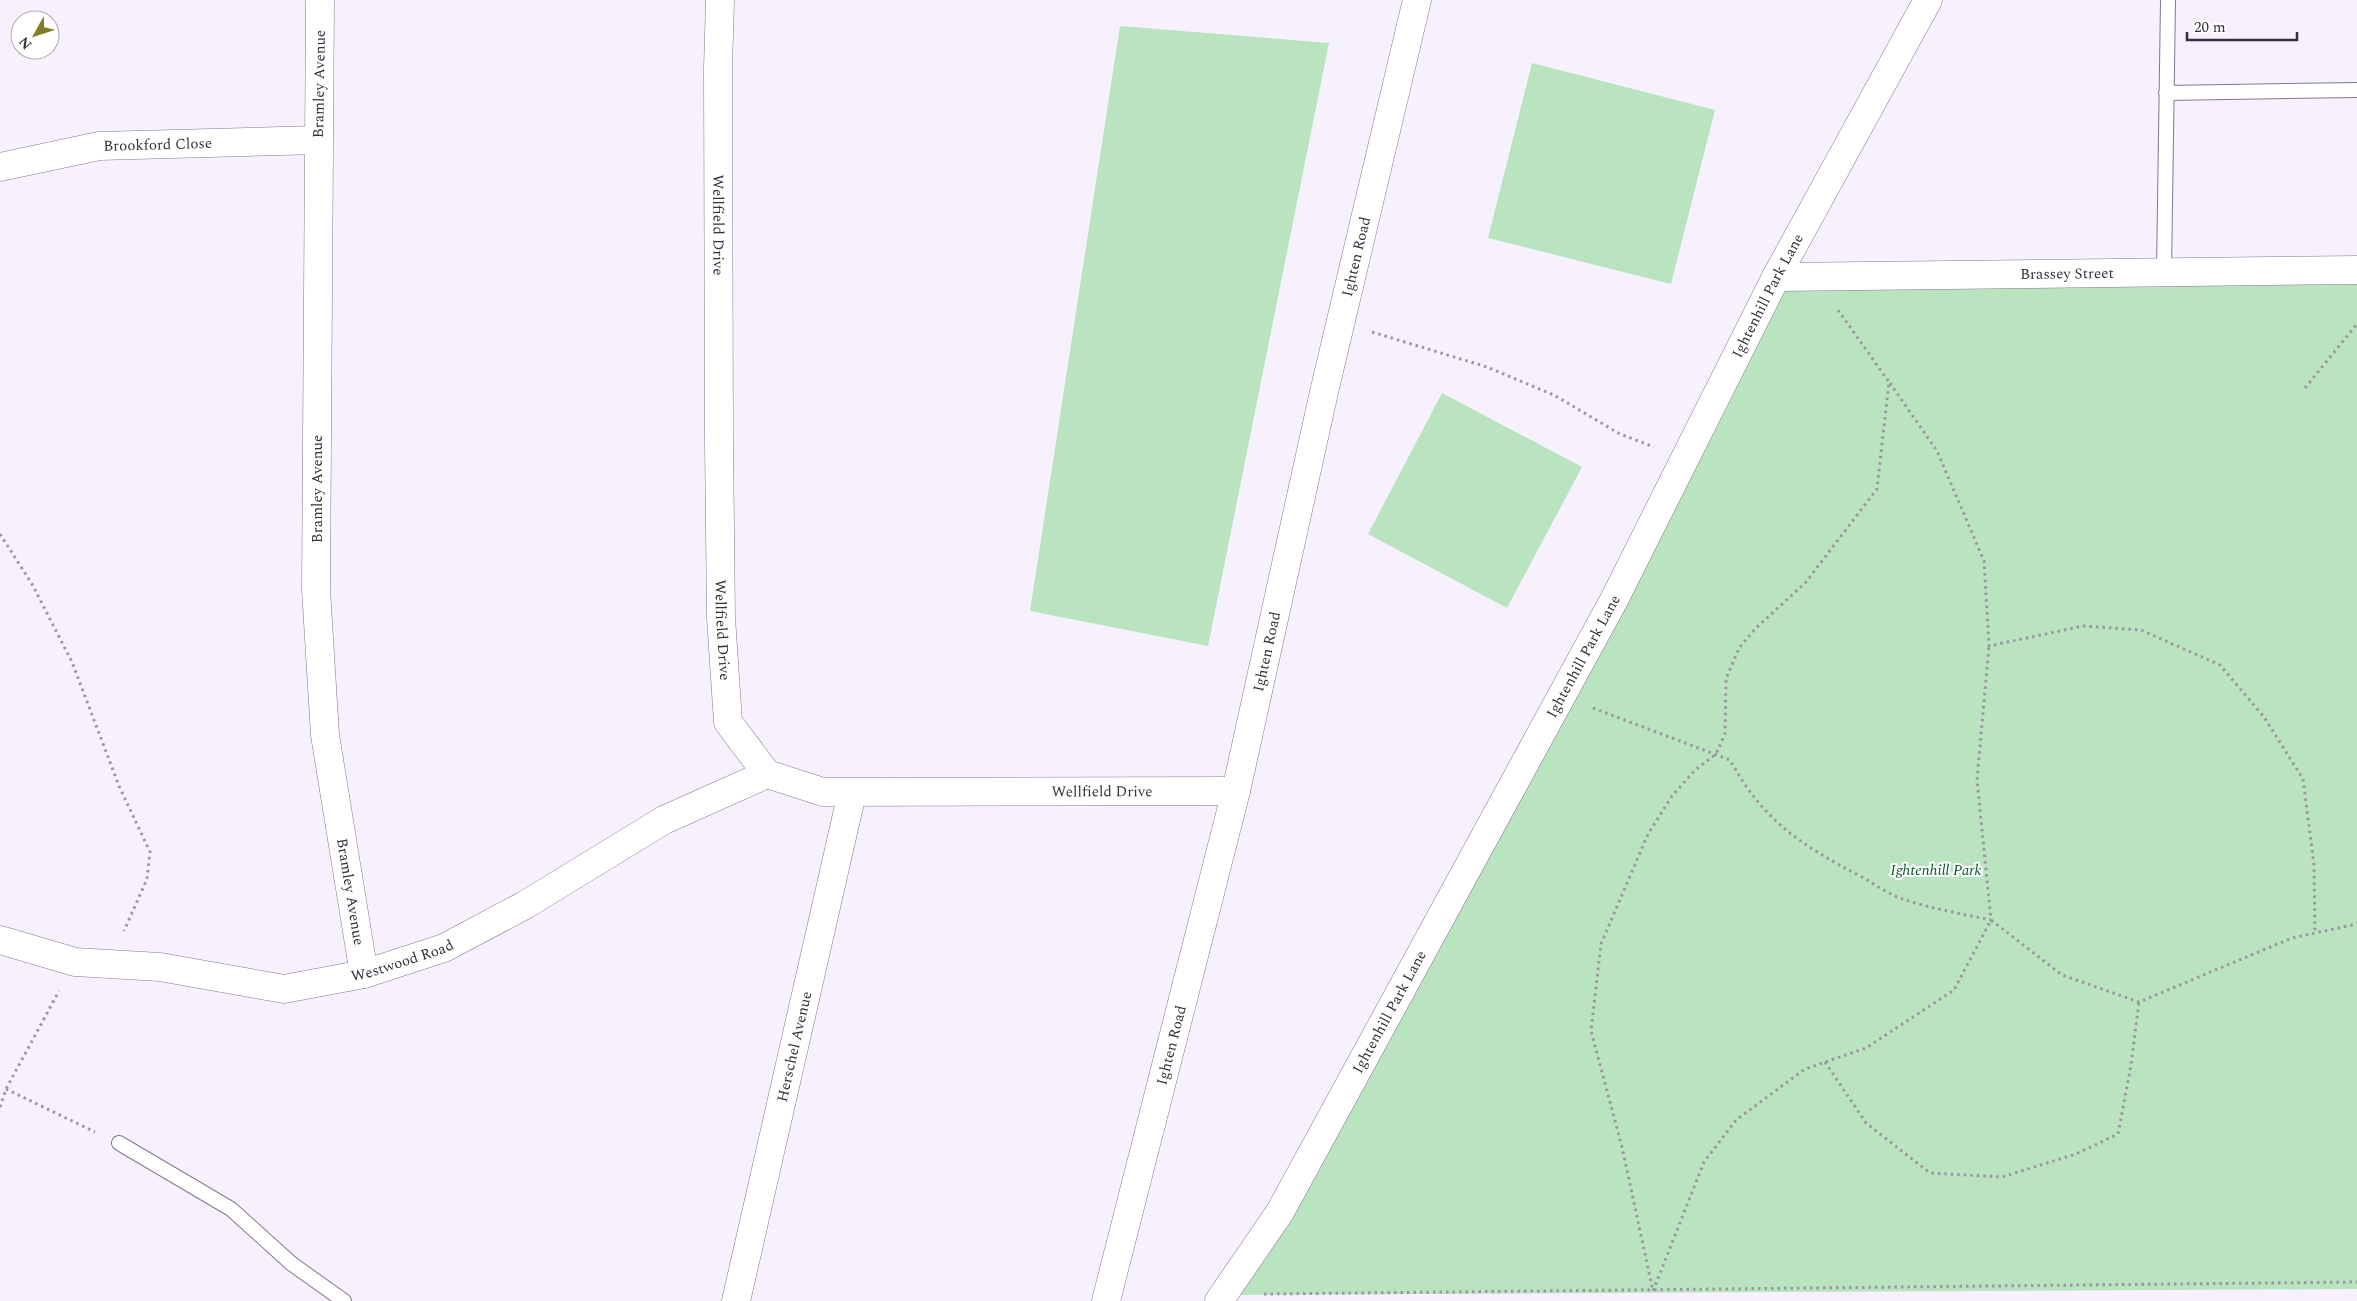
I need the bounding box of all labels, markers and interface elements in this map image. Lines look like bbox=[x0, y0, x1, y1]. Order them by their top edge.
north arrow bbox=[10, 10, 60, 60]
scale bar bbox=[2187, 10, 2297, 42]
text: 20 m bbox=[2194, 16, 2226, 39]
street label: Bramley Avenue bbox=[307, 30, 332, 138]
text: N bbox=[14, 32, 37, 54]
street label: Brookford Close bbox=[103, 132, 213, 158]
street label: Wellfield Drive bbox=[706, 174, 730, 275]
street label: Ighten Road bbox=[1336, 214, 1377, 299]
street label: Ightenhill Park Lane bbox=[1726, 229, 1810, 362]
street label: Brassey Street bbox=[2020, 262, 2114, 286]
street label: Bramley Avenue bbox=[306, 435, 329, 543]
street label: Wellfield Drive bbox=[709, 579, 736, 681]
street label: Ightenhill Park Lane bbox=[1541, 591, 1627, 722]
street label: Ighten Road bbox=[1247, 609, 1287, 694]
street label: Wellfield Drive bbox=[1051, 780, 1152, 803]
street label: Bramley Avenue bbox=[330, 836, 370, 947]
park label: Ightenhill Park bbox=[1890, 859, 1982, 882]
street label: Westwood Road bbox=[349, 934, 458, 988]
street label: Ightenhill Park Lane bbox=[1347, 946, 1433, 1078]
street label: Herschel Avenue bbox=[771, 989, 818, 1104]
street label: Ighten Road bbox=[1150, 1003, 1193, 1088]

